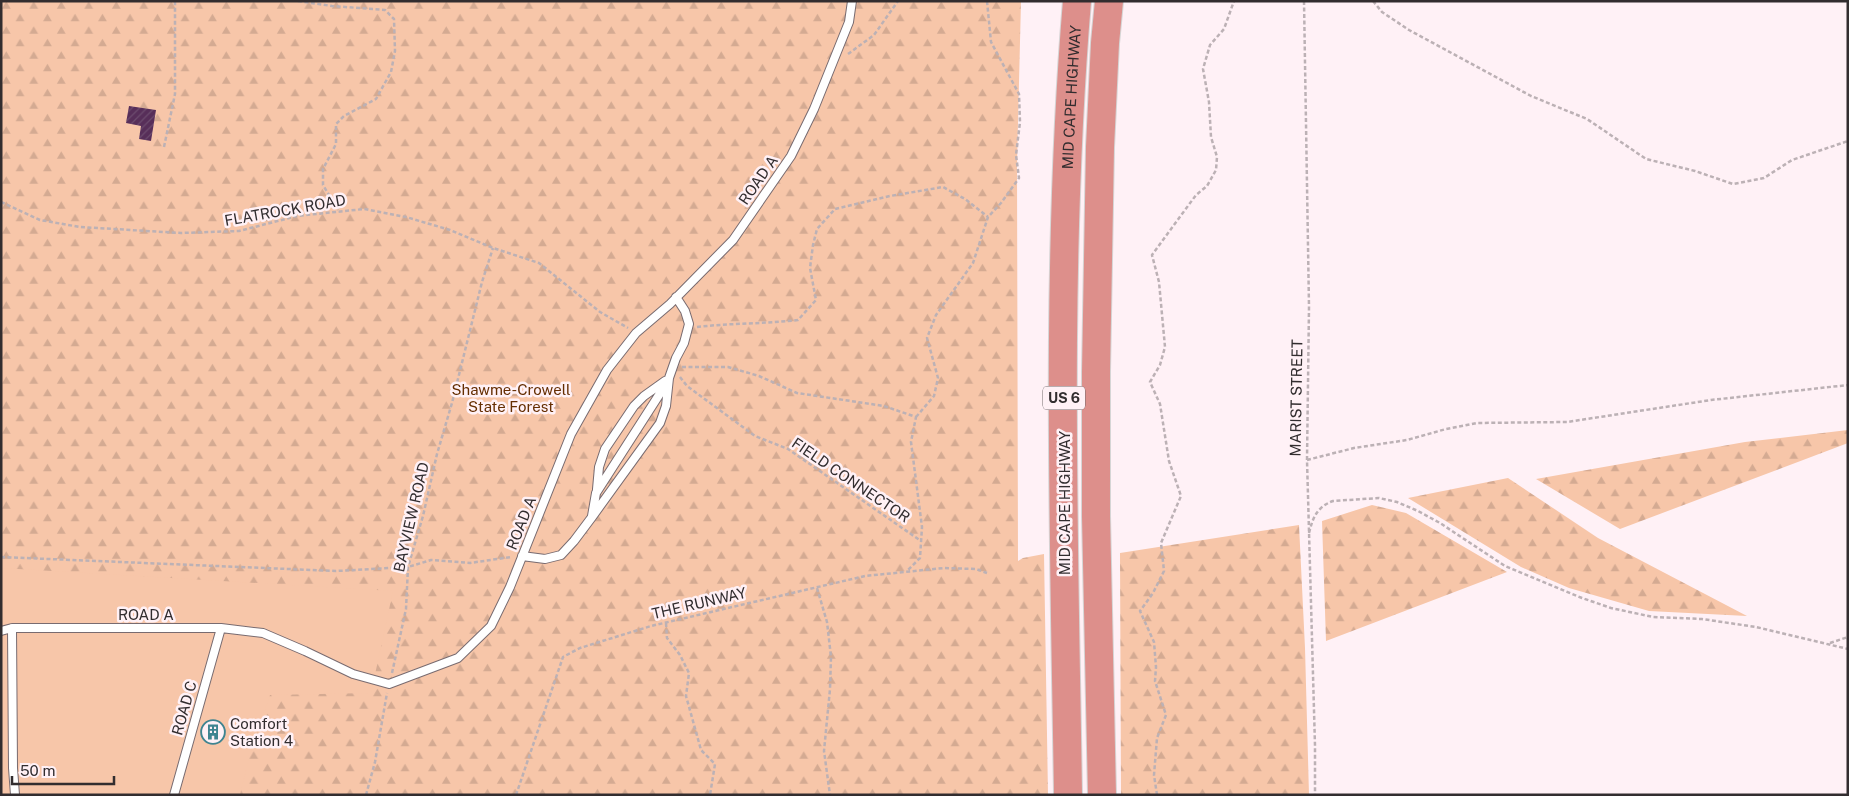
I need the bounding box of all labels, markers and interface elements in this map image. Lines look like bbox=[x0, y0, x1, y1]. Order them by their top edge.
street label: MID CAPE HIGHWAY bbox=[1058, 24, 1084, 170]
street label: ROAD A bbox=[735, 152, 781, 208]
street label: FLATROCK ROAD bbox=[223, 191, 347, 229]
street label: MARIST STREET bbox=[1286, 339, 1306, 457]
park label: Shawme-Crowell State Forest bbox=[451, 381, 571, 415]
road number: US 6 bbox=[1043, 386, 1085, 409]
street label: MID CAPE HIGHWAY bbox=[1056, 431, 1073, 575]
street label: FIELD CONNECTOR bbox=[789, 434, 913, 526]
street label: BAYVIEW ROAD bbox=[390, 460, 432, 574]
street label: ROAD A bbox=[503, 494, 539, 552]
street label: THE RUNWAY bbox=[650, 584, 748, 622]
street label: ROAD A bbox=[118, 606, 174, 623]
street label: ROAD C bbox=[168, 679, 200, 737]
place label: Comfort Station 4 bbox=[230, 715, 293, 749]
building icon: Comfort Station 4 bbox=[200, 719, 226, 745]
scale bar bbox=[12, 754, 115, 786]
text: 50 m bbox=[20, 762, 55, 779]

